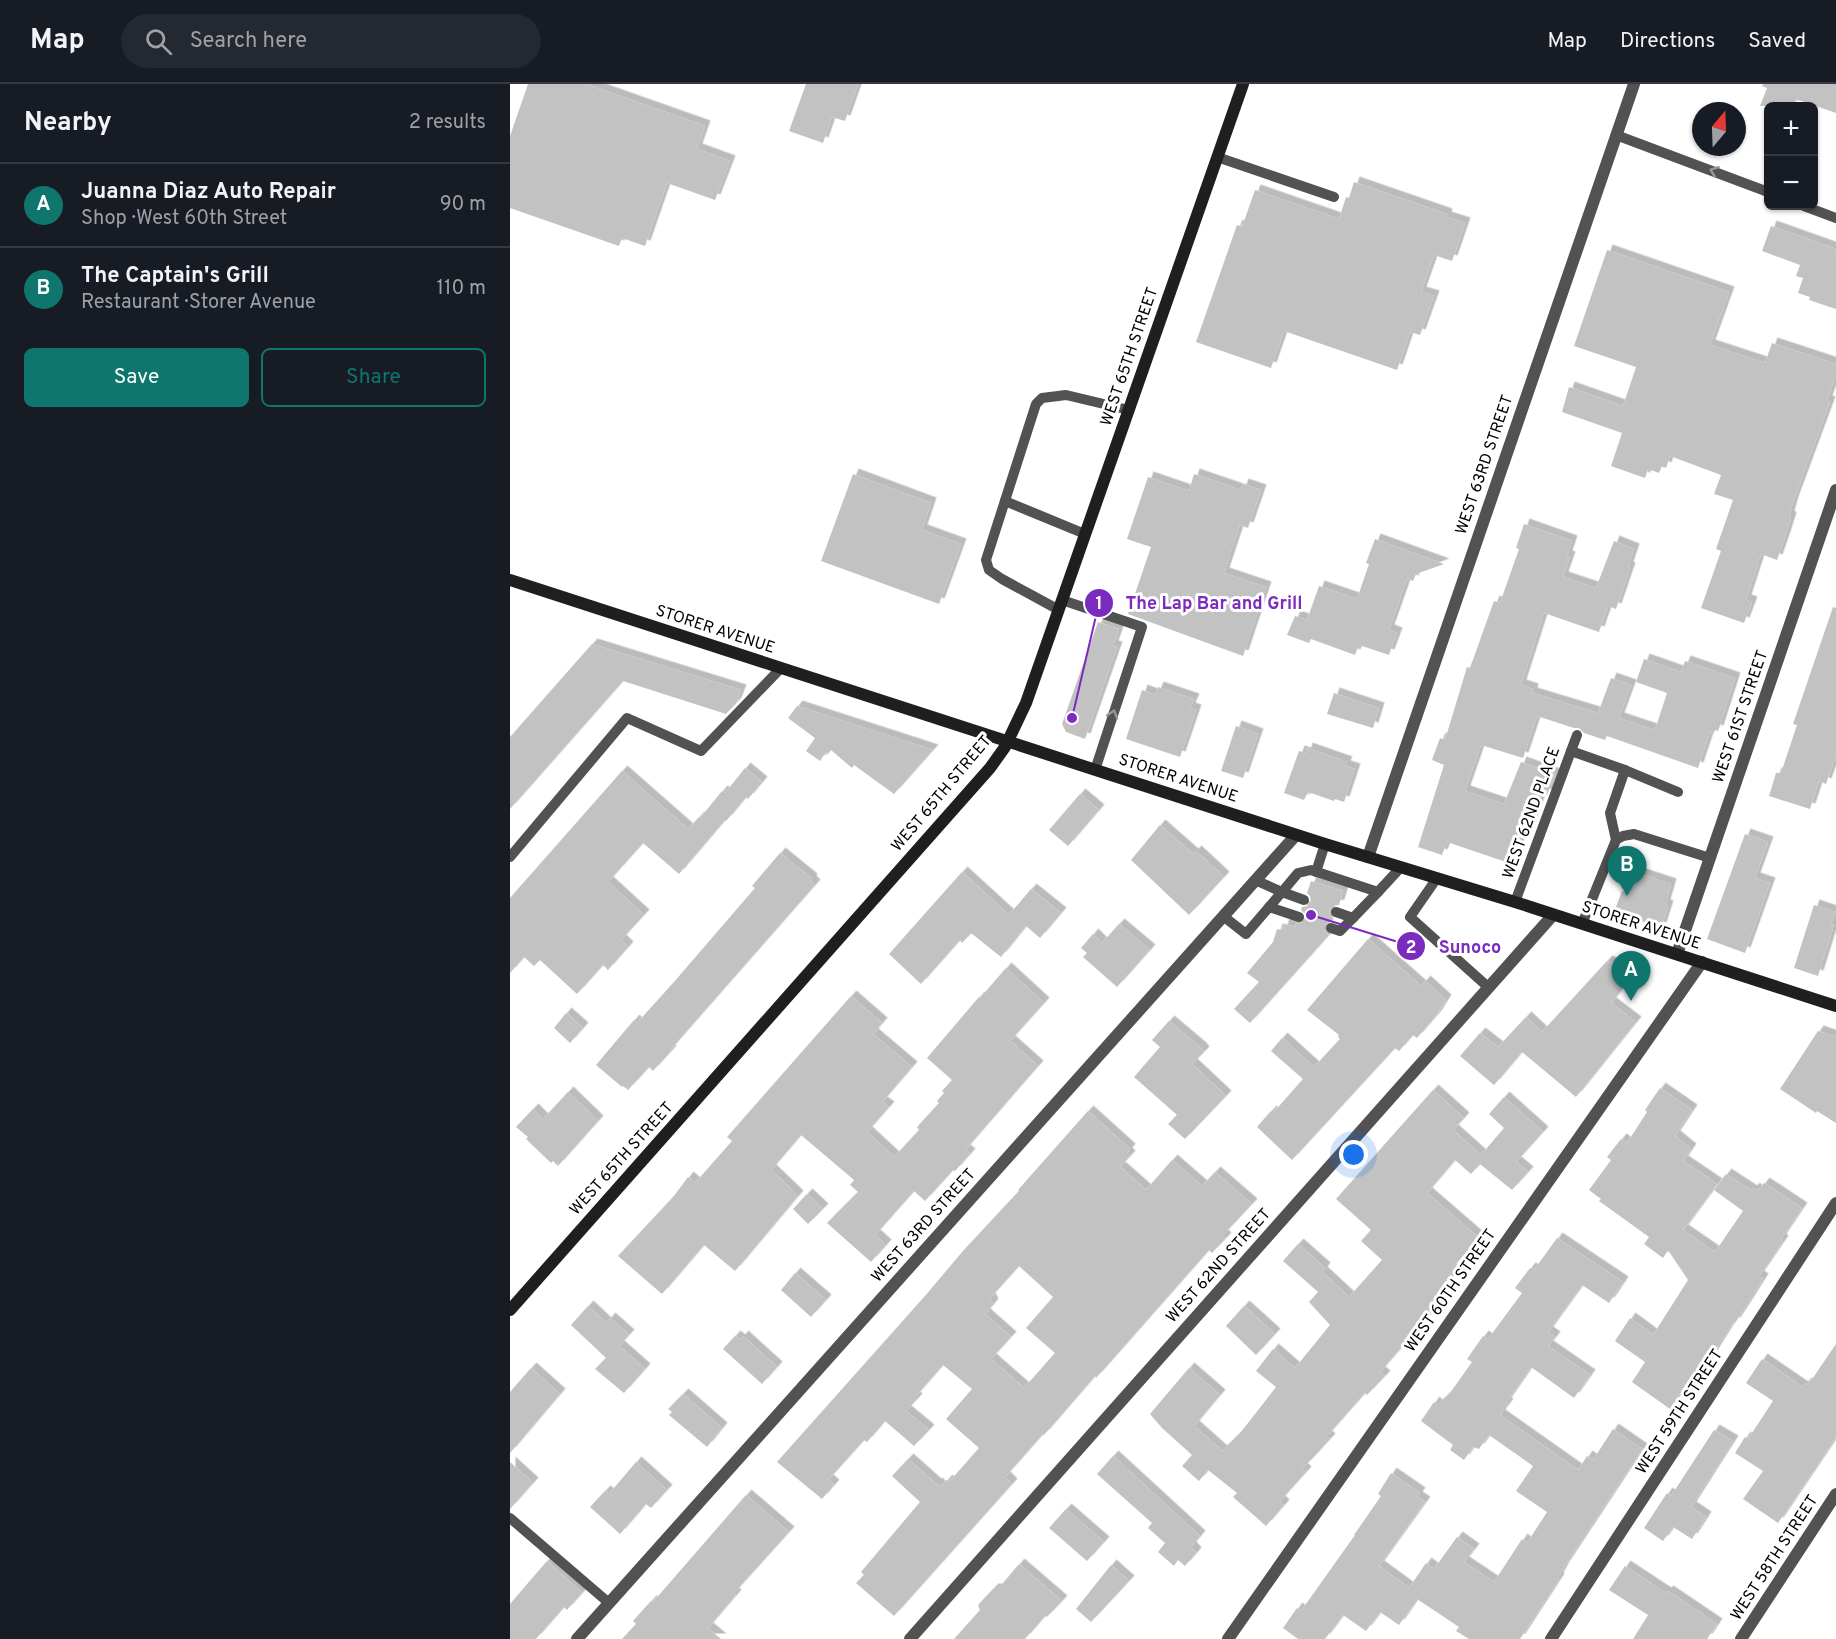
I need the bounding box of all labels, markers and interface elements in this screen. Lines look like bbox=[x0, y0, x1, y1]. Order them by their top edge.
search box bbox=[121, 14, 541, 68]
text: Map bbox=[30, 23, 85, 59]
icon: search bbox=[142, 25, 175, 58]
text: Search here bbox=[190, 28, 307, 55]
text: Map bbox=[1547, 28, 1587, 55]
text: Directions bbox=[1620, 28, 1715, 55]
text: Saved bbox=[1748, 28, 1806, 55]
north arrow bbox=[1692, 102, 1746, 156]
map controls bbox=[1764, 102, 1818, 210]
button: + bbox=[1764, 102, 1818, 156]
text: Nearby bbox=[24, 107, 112, 140]
text: 2 results bbox=[409, 110, 486, 136]
button: − bbox=[1764, 156, 1818, 210]
one-way arrow bbox=[1709, 166, 1720, 179]
text: Juanna Diaz Auto Repair bbox=[81, 179, 336, 206]
text: A bbox=[36, 192, 51, 218]
text: 90 m bbox=[440, 192, 486, 218]
text: Shop · West 60th Street bbox=[81, 206, 287, 232]
text: The Captain's Grill bbox=[81, 263, 269, 290]
text: B bbox=[37, 276, 50, 302]
text: 110 m bbox=[437, 276, 486, 302]
street label: WEST 65TH STREET bbox=[1097, 285, 1163, 429]
text: Restaurant · Storer Avenue bbox=[81, 290, 316, 316]
button: Save bbox=[24, 348, 249, 407]
button: Share bbox=[261, 348, 486, 407]
street label: WEST 63RD STREET bbox=[1452, 393, 1518, 537]
callout: The Lap Bar and Grill bbox=[1084, 585, 1315, 621]
text: 1 bbox=[1095, 593, 1103, 616]
text: The Lap Bar and Grill bbox=[1125, 593, 1303, 616]
street label: STORER AVENUE bbox=[653, 601, 777, 659]
street label: WEST 61ST STREET bbox=[1709, 648, 1773, 786]
one-way arrow bbox=[1106, 709, 1119, 720]
street label: WEST 65TH STREET bbox=[888, 732, 996, 856]
street label: WEST 62ND PLACE bbox=[1499, 744, 1565, 882]
street label: STORER AVENUE bbox=[1116, 750, 1240, 808]
pin: B bbox=[1608, 846, 1646, 896]
street label: STORER AVENUE bbox=[1579, 897, 1703, 955]
callout: Sunoco bbox=[1396, 928, 1513, 964]
text: 2 bbox=[1405, 937, 1417, 960]
text: Sunoco bbox=[1439, 937, 1501, 960]
pin: A bbox=[1612, 952, 1650, 1001]
street label: WEST 65TH STREET bbox=[566, 1098, 678, 1220]
your location bbox=[1339, 1140, 1368, 1169]
street label: WEST 63RD STREET bbox=[868, 1165, 980, 1287]
street label: WEST 62ND STREET bbox=[1162, 1205, 1276, 1327]
street label: WEST 60TH STREET bbox=[1401, 1226, 1501, 1356]
street label: WEST 59TH STREET bbox=[1632, 1346, 1728, 1478]
street label: WEST 58TH STREET bbox=[1727, 1492, 1823, 1624]

